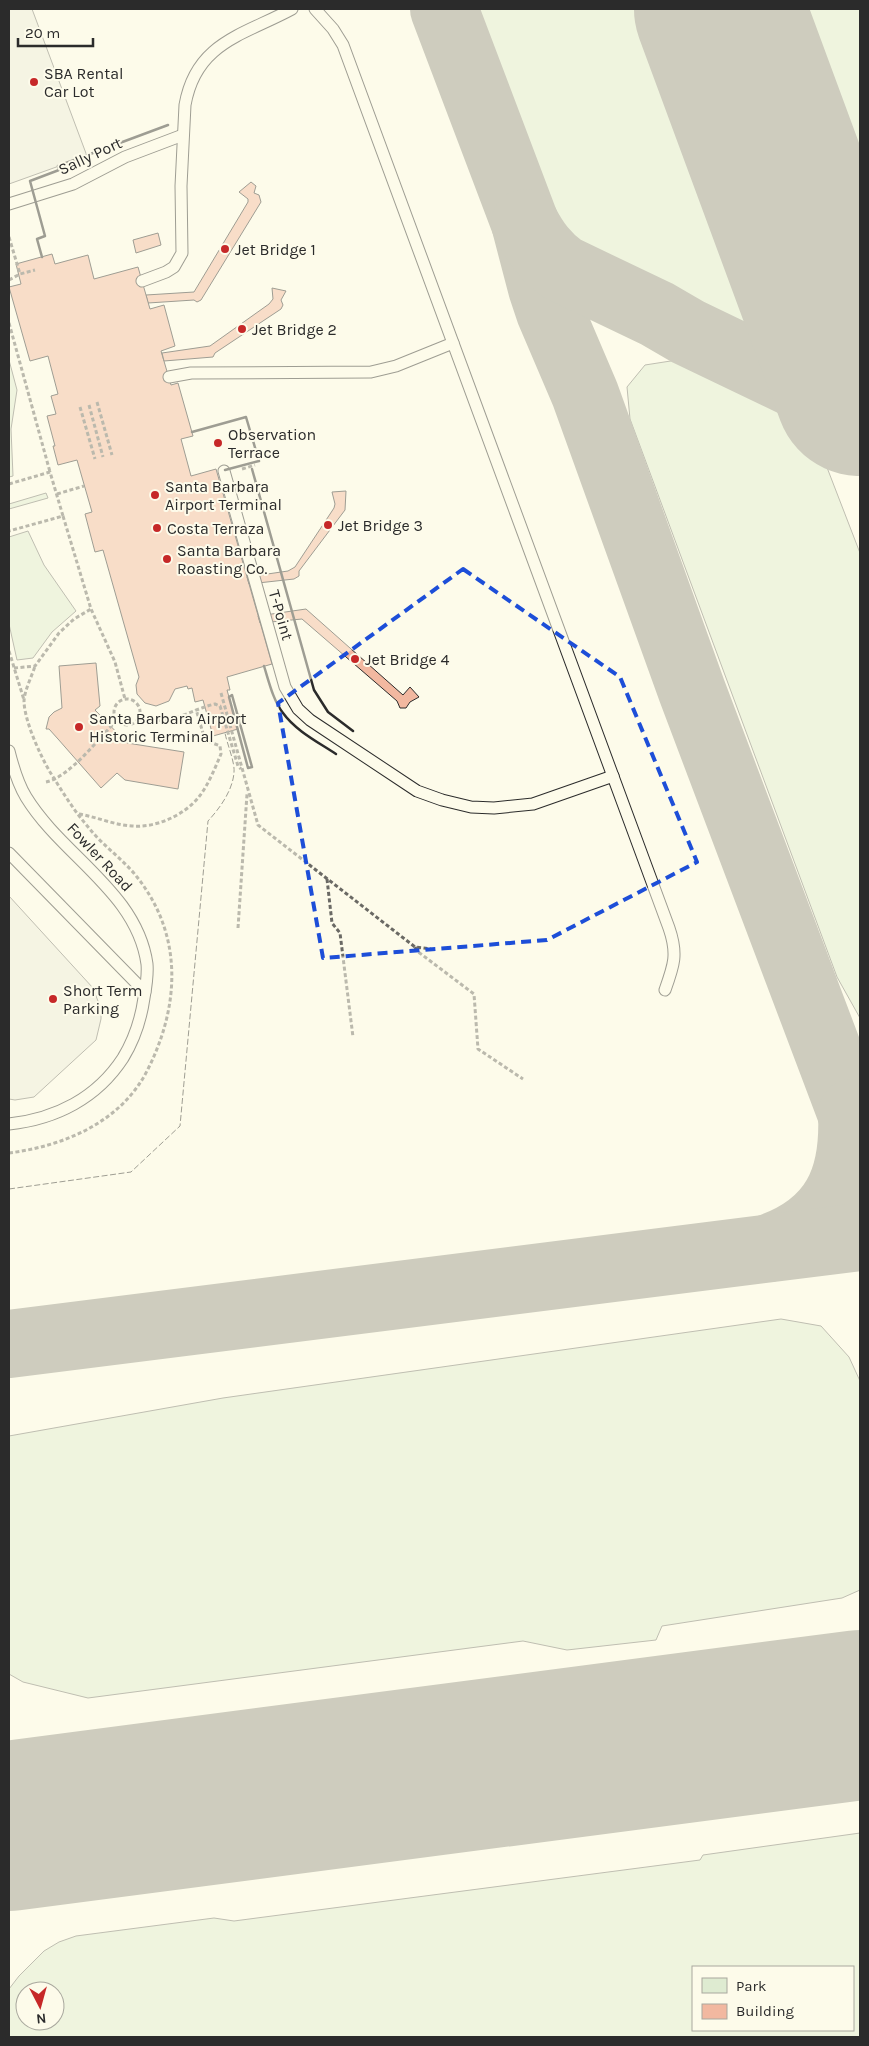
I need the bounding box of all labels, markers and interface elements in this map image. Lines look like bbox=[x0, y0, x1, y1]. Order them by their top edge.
scale bar bbox=[18, 15, 92, 47]
text: 20 m bbox=[25, 24, 60, 42]
place label: SBA Rental Car Lot bbox=[44, 64, 124, 101]
marker: SBA Rental Car Lot bbox=[28, 76, 40, 88]
street label: Sally Port bbox=[55, 133, 125, 179]
place label: Jet Bridge 1 bbox=[235, 240, 316, 259]
marker: Jet Bridge 1 bbox=[219, 243, 231, 255]
place label: Jet Bridge 2 bbox=[252, 320, 337, 339]
marker: Jet Bridge 2 bbox=[236, 323, 248, 335]
place label: Observation Terrace bbox=[228, 425, 316, 462]
marker: Observation Terrace bbox=[212, 437, 224, 449]
place label: Santa Barbara Airport Terminal bbox=[165, 477, 282, 514]
marker: Santa Barbara Airport Terminal bbox=[149, 489, 161, 501]
place label: Jet Bridge 3 bbox=[338, 516, 423, 535]
place label: Costa Terraza bbox=[167, 519, 264, 538]
marker: Jet Bridge 3 bbox=[322, 519, 334, 531]
marker: Costa Terraza bbox=[151, 522, 163, 534]
place label: Santa Barbara Roasting Co. bbox=[177, 541, 281, 578]
marker: Santa Barbara Roasting Co. bbox=[161, 553, 173, 565]
street label: T-Point bbox=[265, 588, 297, 642]
place label: Jet Bridge 4 bbox=[365, 650, 450, 669]
marker: Jet Bridge 4 bbox=[349, 653, 361, 665]
place label: Santa Barbara Airport Historic Terminal bbox=[89, 709, 247, 746]
marker: Santa Barbara Airport Historic Terminal bbox=[73, 721, 85, 733]
street label: Fowler Road bbox=[63, 819, 137, 895]
place label: Short Term Parking bbox=[63, 981, 142, 1018]
marker: Short Term Parking bbox=[47, 993, 59, 1005]
legend bbox=[692, 1966, 854, 2031]
text: Park bbox=[736, 1977, 766, 1995]
north arrow bbox=[15, 1981, 65, 2031]
text: Building bbox=[736, 2002, 794, 2020]
text: N bbox=[35, 2009, 47, 2027]

